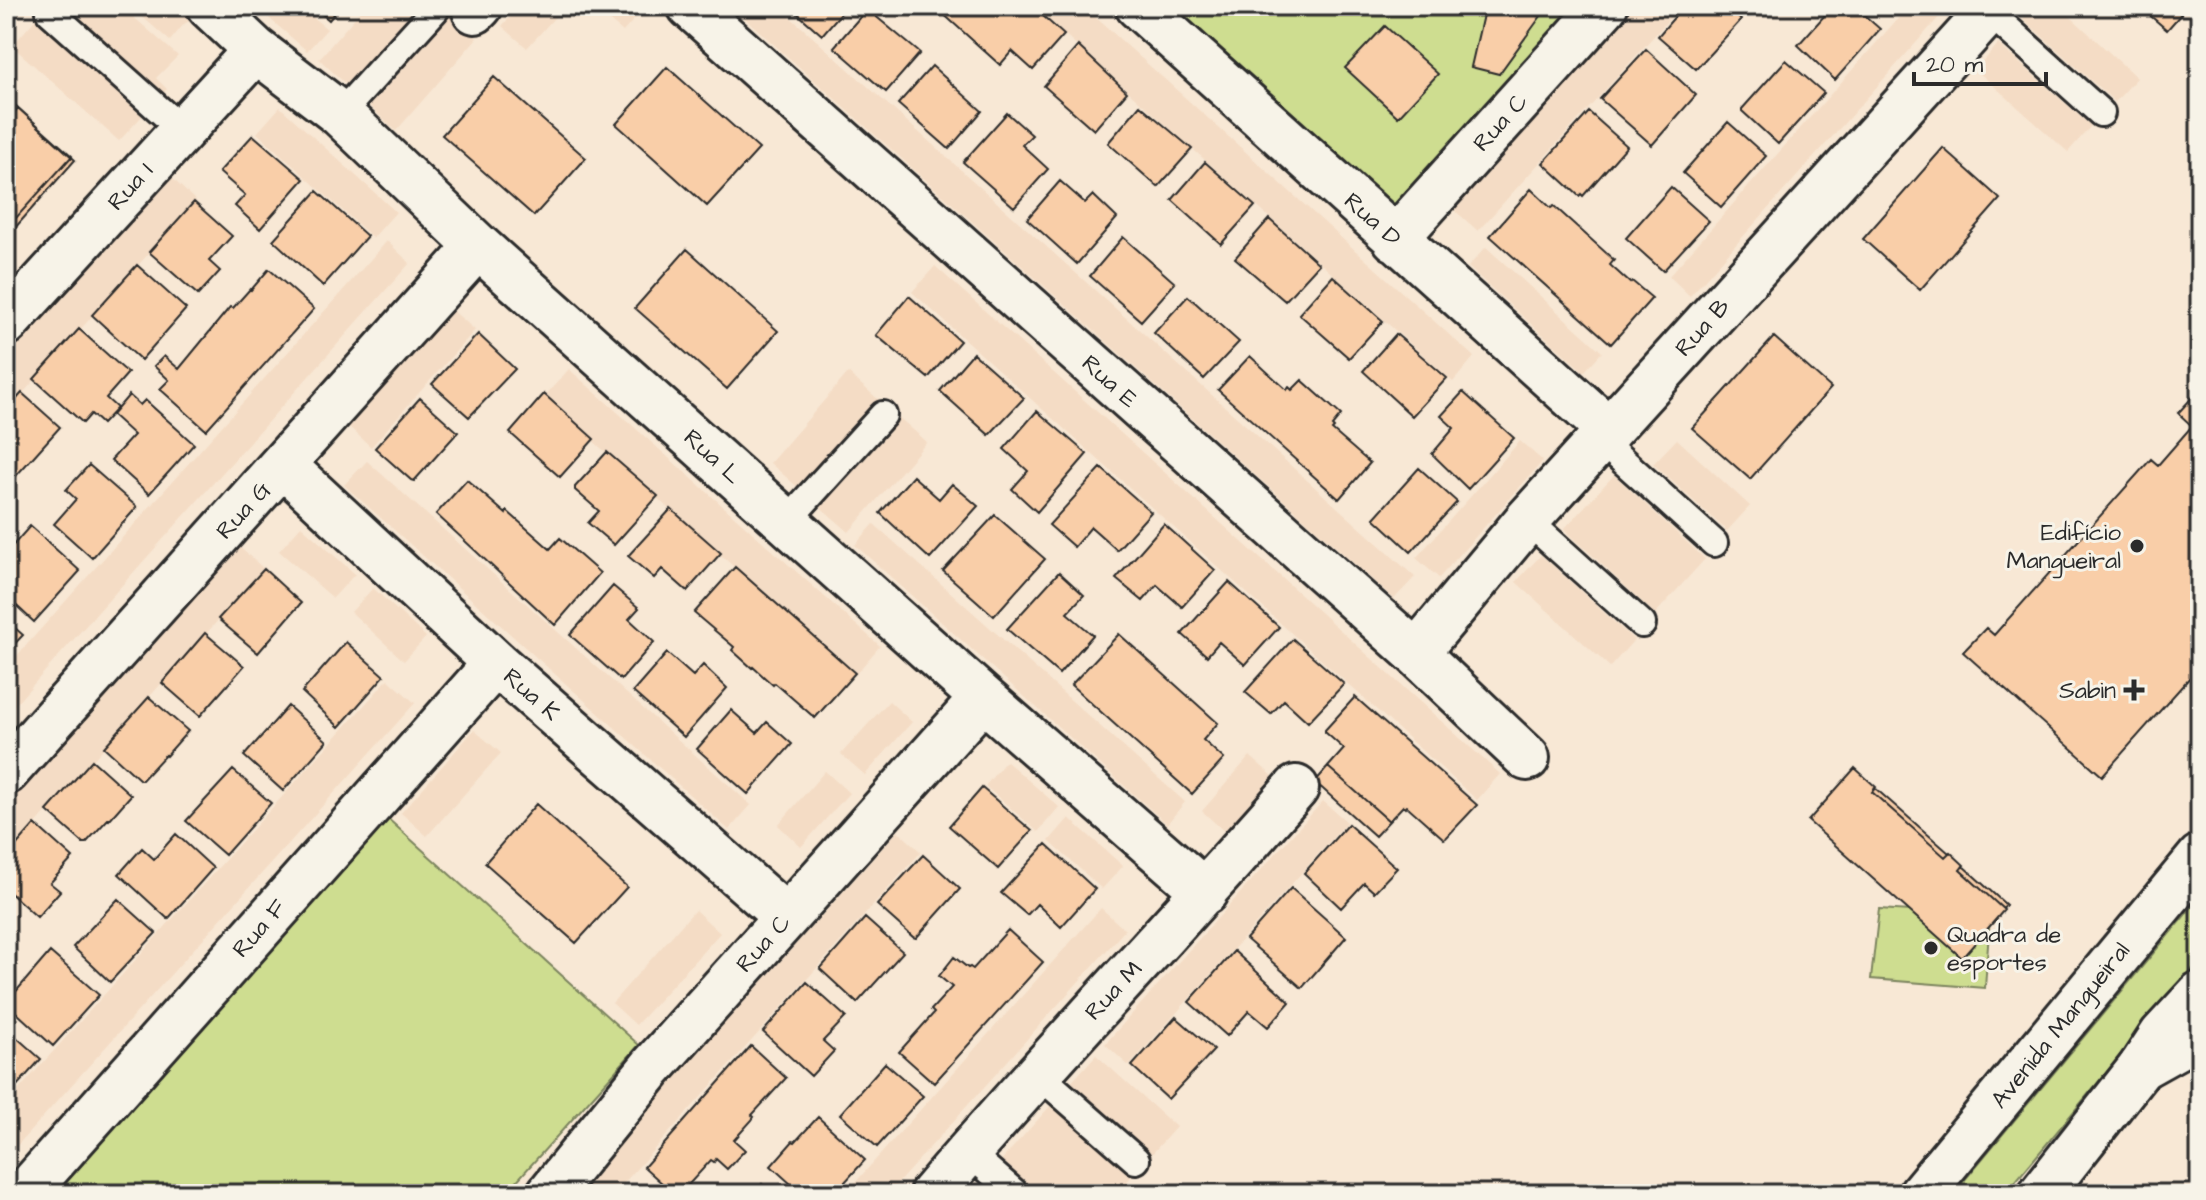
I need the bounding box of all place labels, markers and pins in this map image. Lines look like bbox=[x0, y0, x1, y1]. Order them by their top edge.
place label: Edifício Mangueiral bbox=[2007, 516, 2122, 579]
marker: Edifício Mangueiral bbox=[2128, 537, 2146, 555]
place label: Sabin bbox=[2059, 674, 2116, 708]
marker: Sabin bbox=[2123, 679, 2145, 701]
place label: Quadra de esportes bbox=[1947, 918, 2061, 980]
marker: Quadra de esportes bbox=[1922, 939, 1940, 957]

